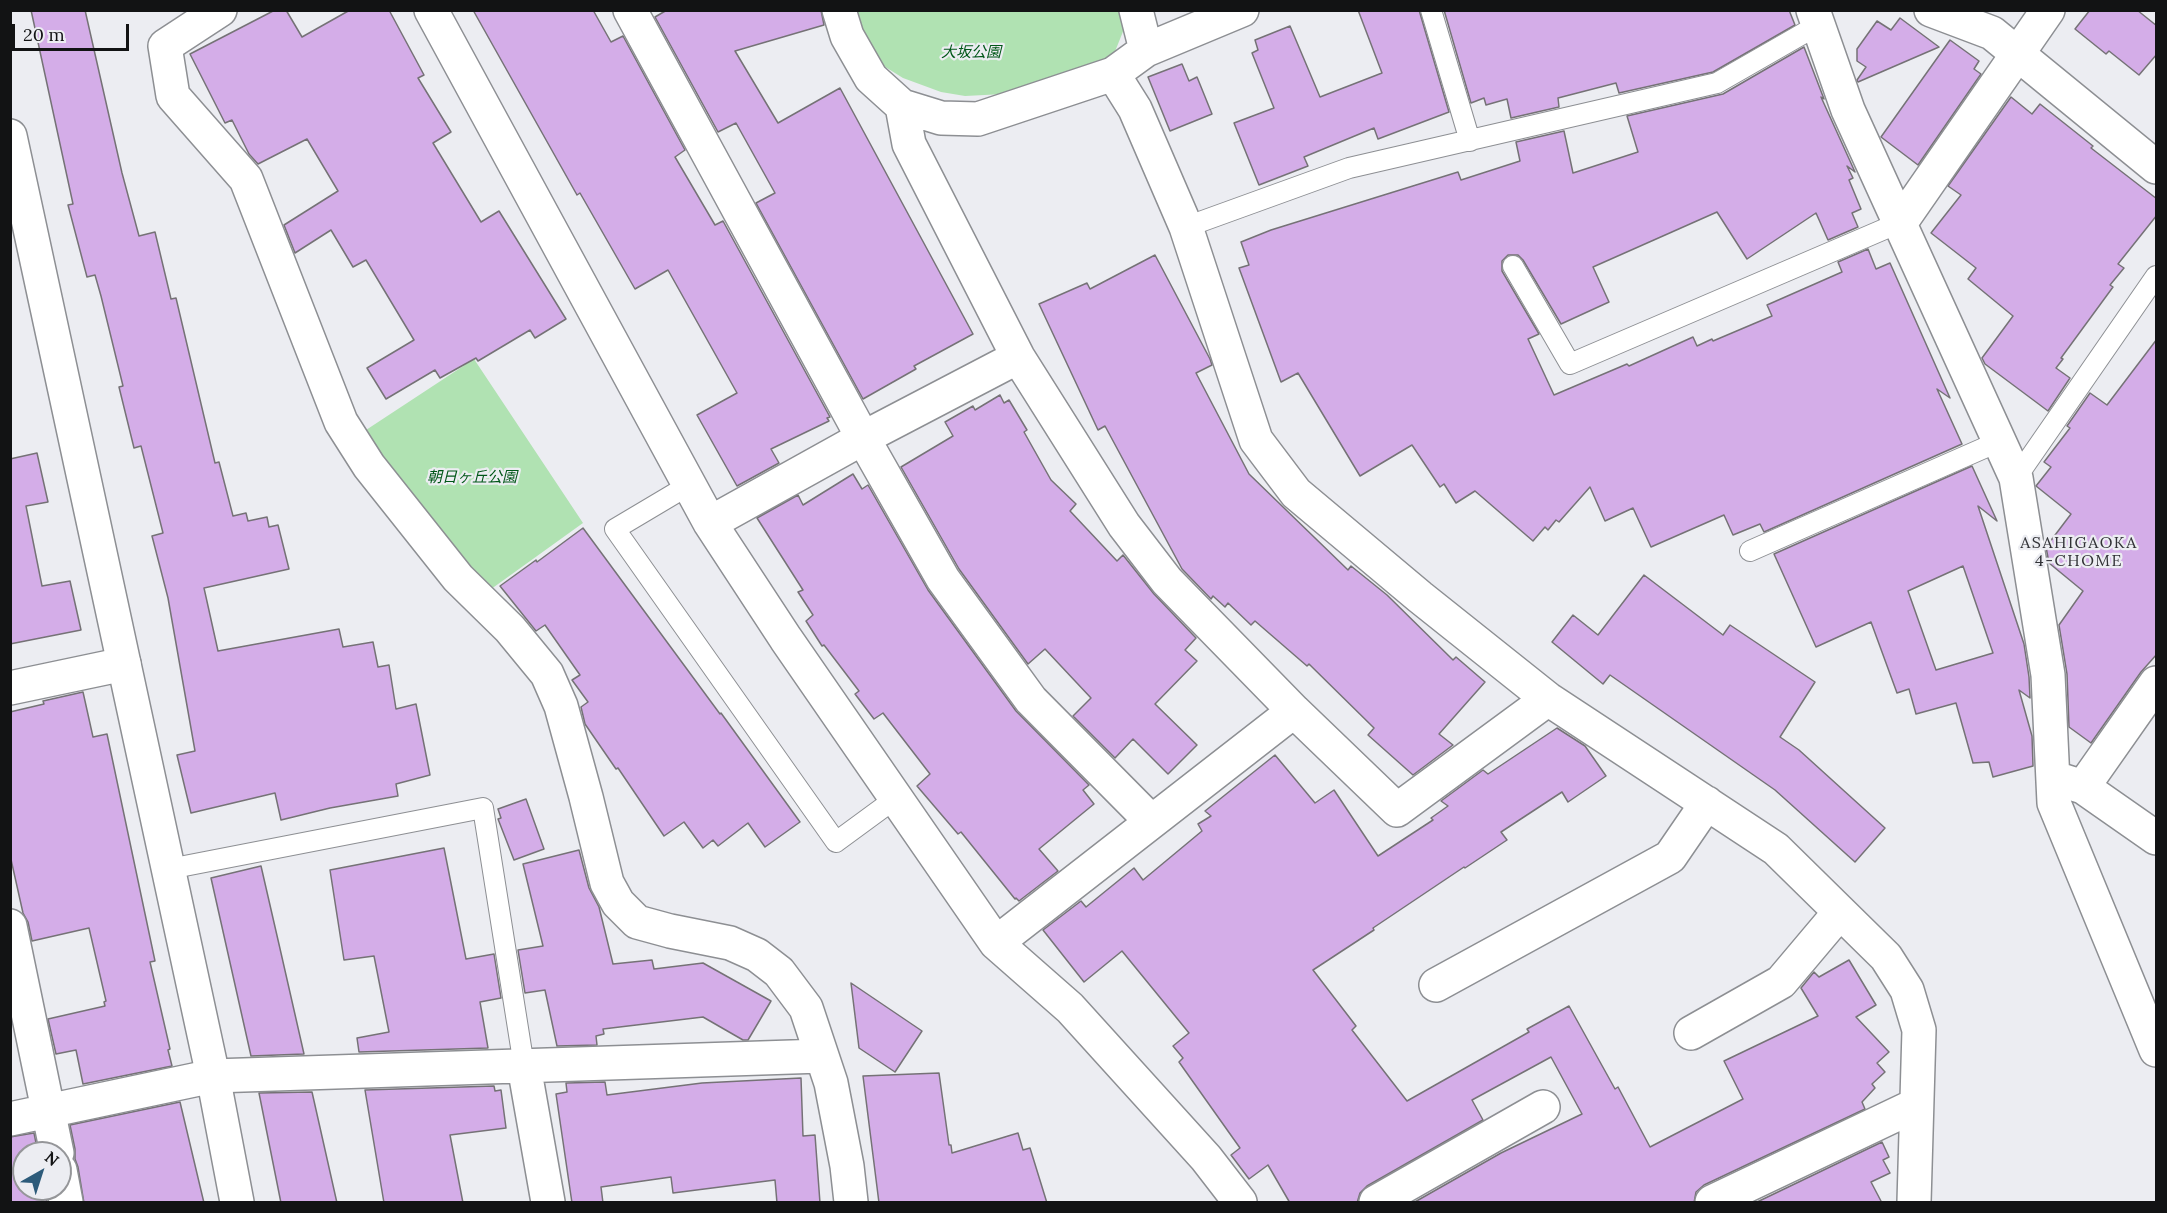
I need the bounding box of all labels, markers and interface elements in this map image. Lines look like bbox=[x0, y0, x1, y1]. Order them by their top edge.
scale bar bbox=[15, 12, 132, 50]
text: 20 m bbox=[23, 23, 65, 46]
park label: 大坂公園 bbox=[941, 44, 1001, 62]
park label: 朝日ヶ丘公園 bbox=[427, 469, 517, 487]
district label: ASAHIGAOKA 4-CHOME bbox=[2020, 533, 2138, 571]
north arrow bbox=[12, 1141, 72, 1201]
text: N bbox=[41, 1147, 63, 1170]

